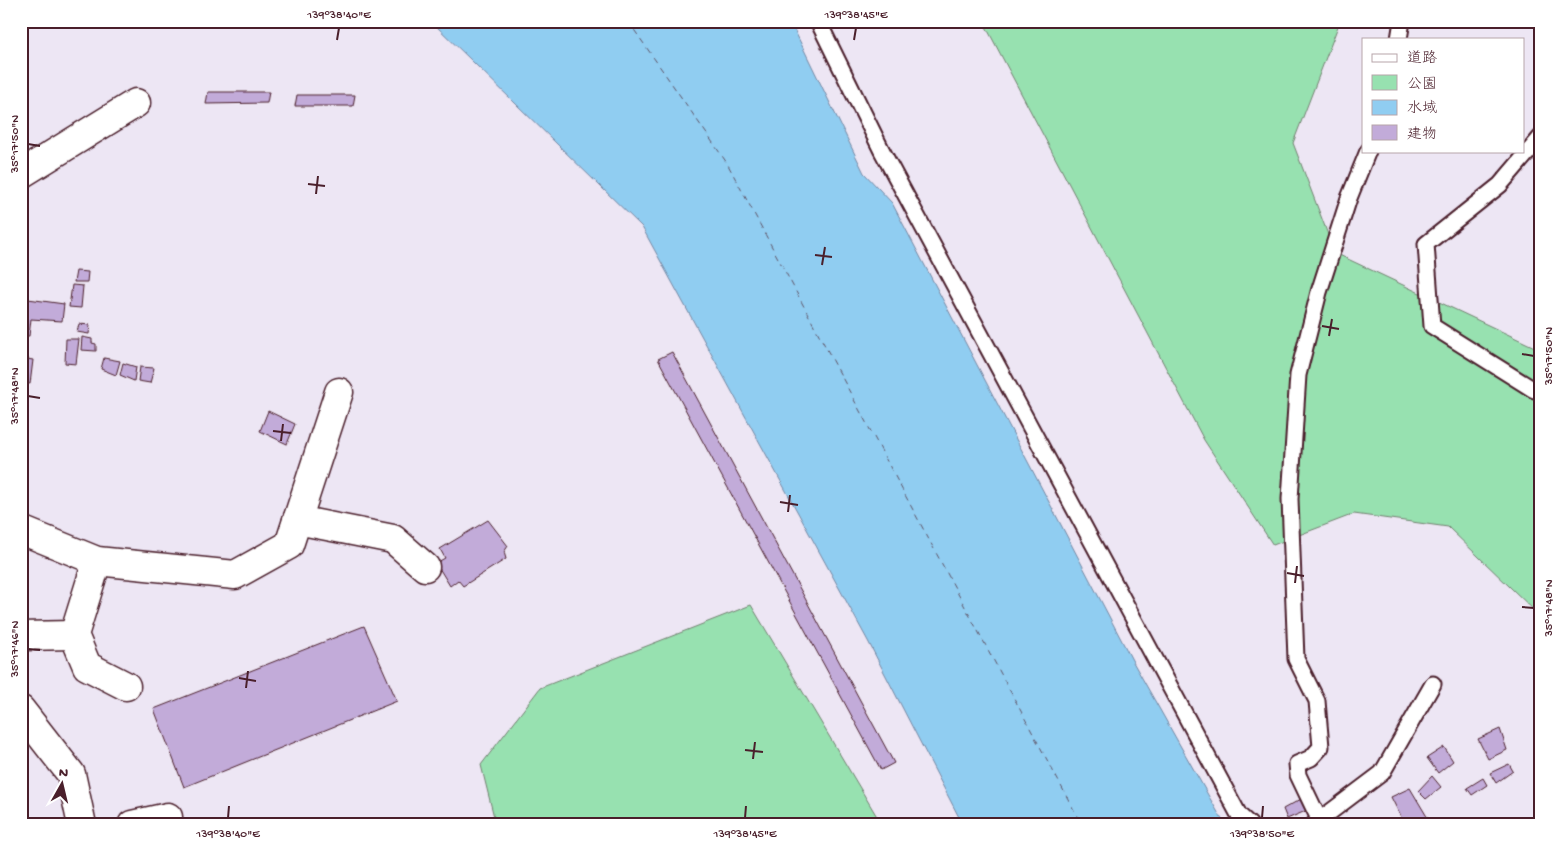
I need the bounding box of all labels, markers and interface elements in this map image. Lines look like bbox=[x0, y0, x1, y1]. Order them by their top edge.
text: 139°38'40"E bbox=[306, 9, 371, 23]
text: 139°38'45"E bbox=[824, 9, 888, 23]
legend bbox=[1362, 38, 1524, 152]
text: 道路 bbox=[1407, 50, 1437, 68]
text: 公園 bbox=[1407, 76, 1437, 94]
text: 水域 bbox=[1407, 99, 1437, 118]
text: 35°17'50"N bbox=[9, 115, 23, 174]
text: 建物 bbox=[1407, 126, 1437, 144]
text: 35°17'50"N bbox=[1543, 327, 1557, 386]
text: 35°17'48"N bbox=[9, 367, 23, 426]
text: 35°17'48"N bbox=[1543, 579, 1557, 638]
text: 35°17'46"N bbox=[9, 621, 23, 678]
north arrow bbox=[38, 758, 88, 808]
text: N bbox=[58, 765, 69, 783]
text: 139°38'40"E bbox=[195, 828, 260, 842]
text: 139°38'45"E bbox=[713, 828, 777, 842]
text: 139°38'50"E bbox=[1229, 828, 1294, 842]

